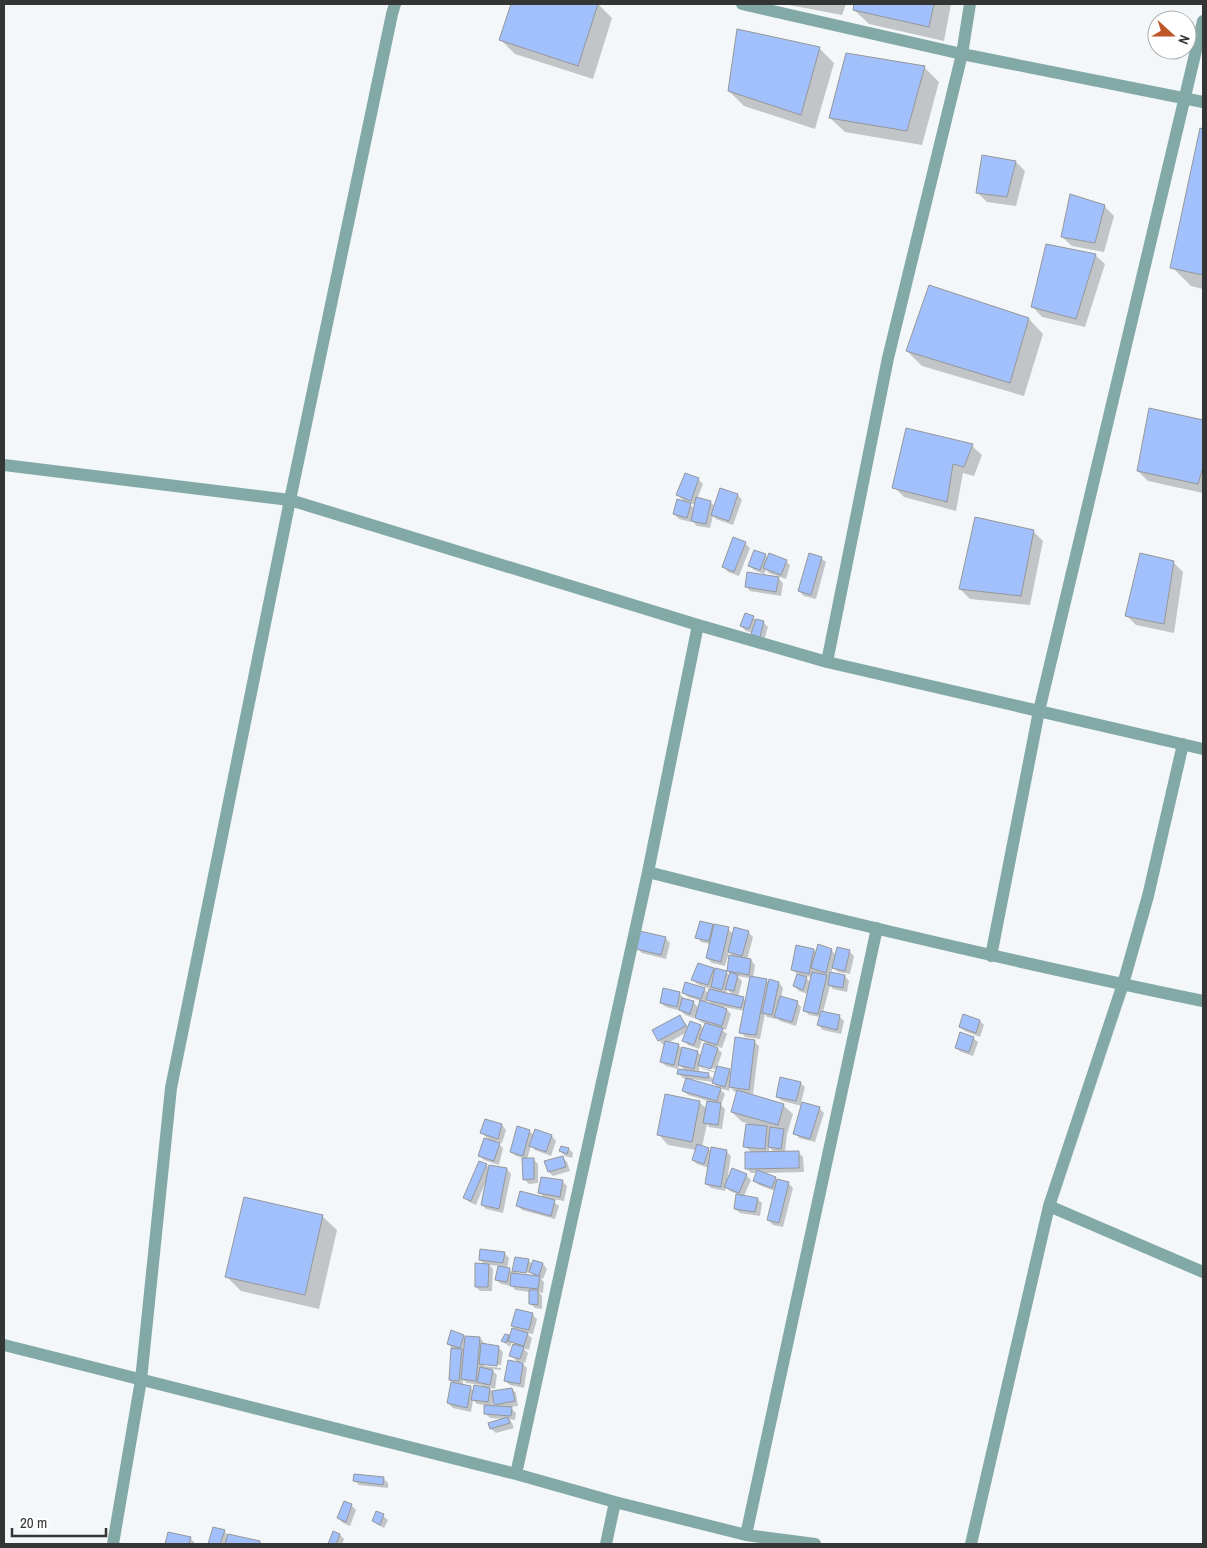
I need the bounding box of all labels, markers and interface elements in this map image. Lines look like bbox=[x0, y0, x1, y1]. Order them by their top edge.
north arrow bbox=[1147, 10, 1197, 60]
text: N bbox=[1174, 33, 1194, 47]
scale bar bbox=[12, 1506, 106, 1538]
text: 20 m bbox=[20, 1512, 47, 1533]

